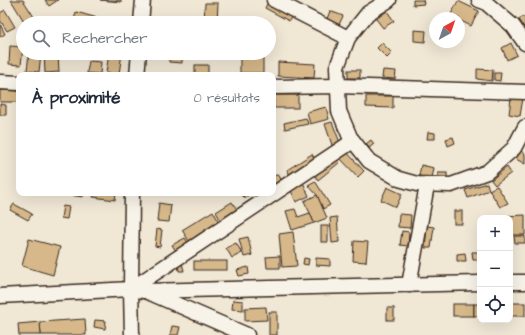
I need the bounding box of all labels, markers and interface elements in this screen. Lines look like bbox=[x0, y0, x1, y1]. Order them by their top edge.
north arrow bbox=[429, 12, 465, 48]
search box bbox=[16, 16, 276, 60]
icon: search bbox=[30, 27, 52, 49]
text: Rechercher bbox=[62, 28, 147, 49]
text: À proximité bbox=[32, 86, 121, 110]
text: 0 résultats bbox=[194, 89, 260, 107]
map controls bbox=[477, 215, 513, 323]
button: + bbox=[477, 215, 513, 251]
button: − bbox=[477, 251, 513, 287]
button: locate bbox=[477, 287, 513, 323]

